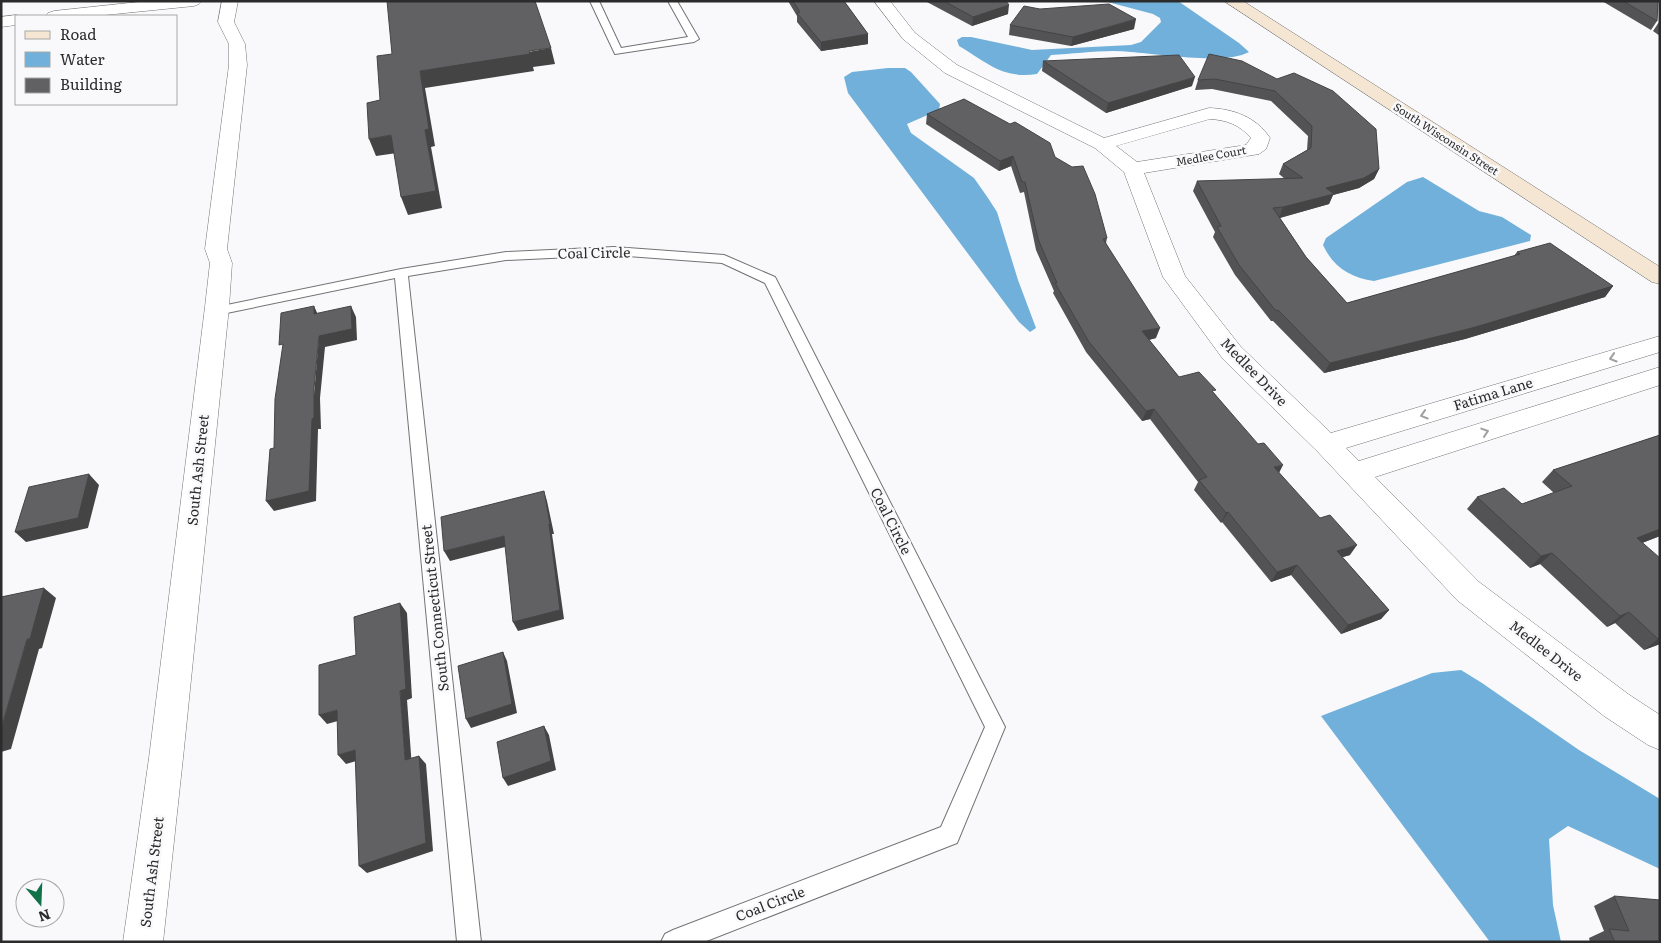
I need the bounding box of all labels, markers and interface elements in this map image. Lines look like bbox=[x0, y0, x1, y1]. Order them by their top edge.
legend bbox=[15, 15, 178, 105]
text: Road bbox=[60, 22, 96, 45]
text: Water bbox=[60, 47, 105, 70]
text: Building bbox=[60, 72, 122, 95]
street label: South Wisconsin Street bbox=[1391, 98, 1503, 179]
street label: Medlee Court bbox=[1174, 141, 1248, 169]
street label: Coal Circle bbox=[557, 241, 630, 263]
street label: Medlee Drive bbox=[1217, 333, 1293, 410]
one-way arrow bbox=[1609, 353, 1618, 363]
street label: Fatima Lane bbox=[1450, 371, 1535, 415]
one-way arrow bbox=[1420, 409, 1428, 419]
street label: South Ash Street bbox=[181, 413, 213, 526]
one-way arrow bbox=[1480, 428, 1488, 438]
street label: Coal Circle bbox=[866, 484, 917, 557]
street label: South Connecticut Street bbox=[415, 523, 453, 692]
street label: Medlee Drive bbox=[1506, 615, 1588, 685]
street label: South Ash Street bbox=[134, 815, 168, 928]
north arrow bbox=[15, 878, 65, 928]
street label: Coal Circle bbox=[732, 881, 807, 925]
text: N bbox=[36, 905, 53, 928]

